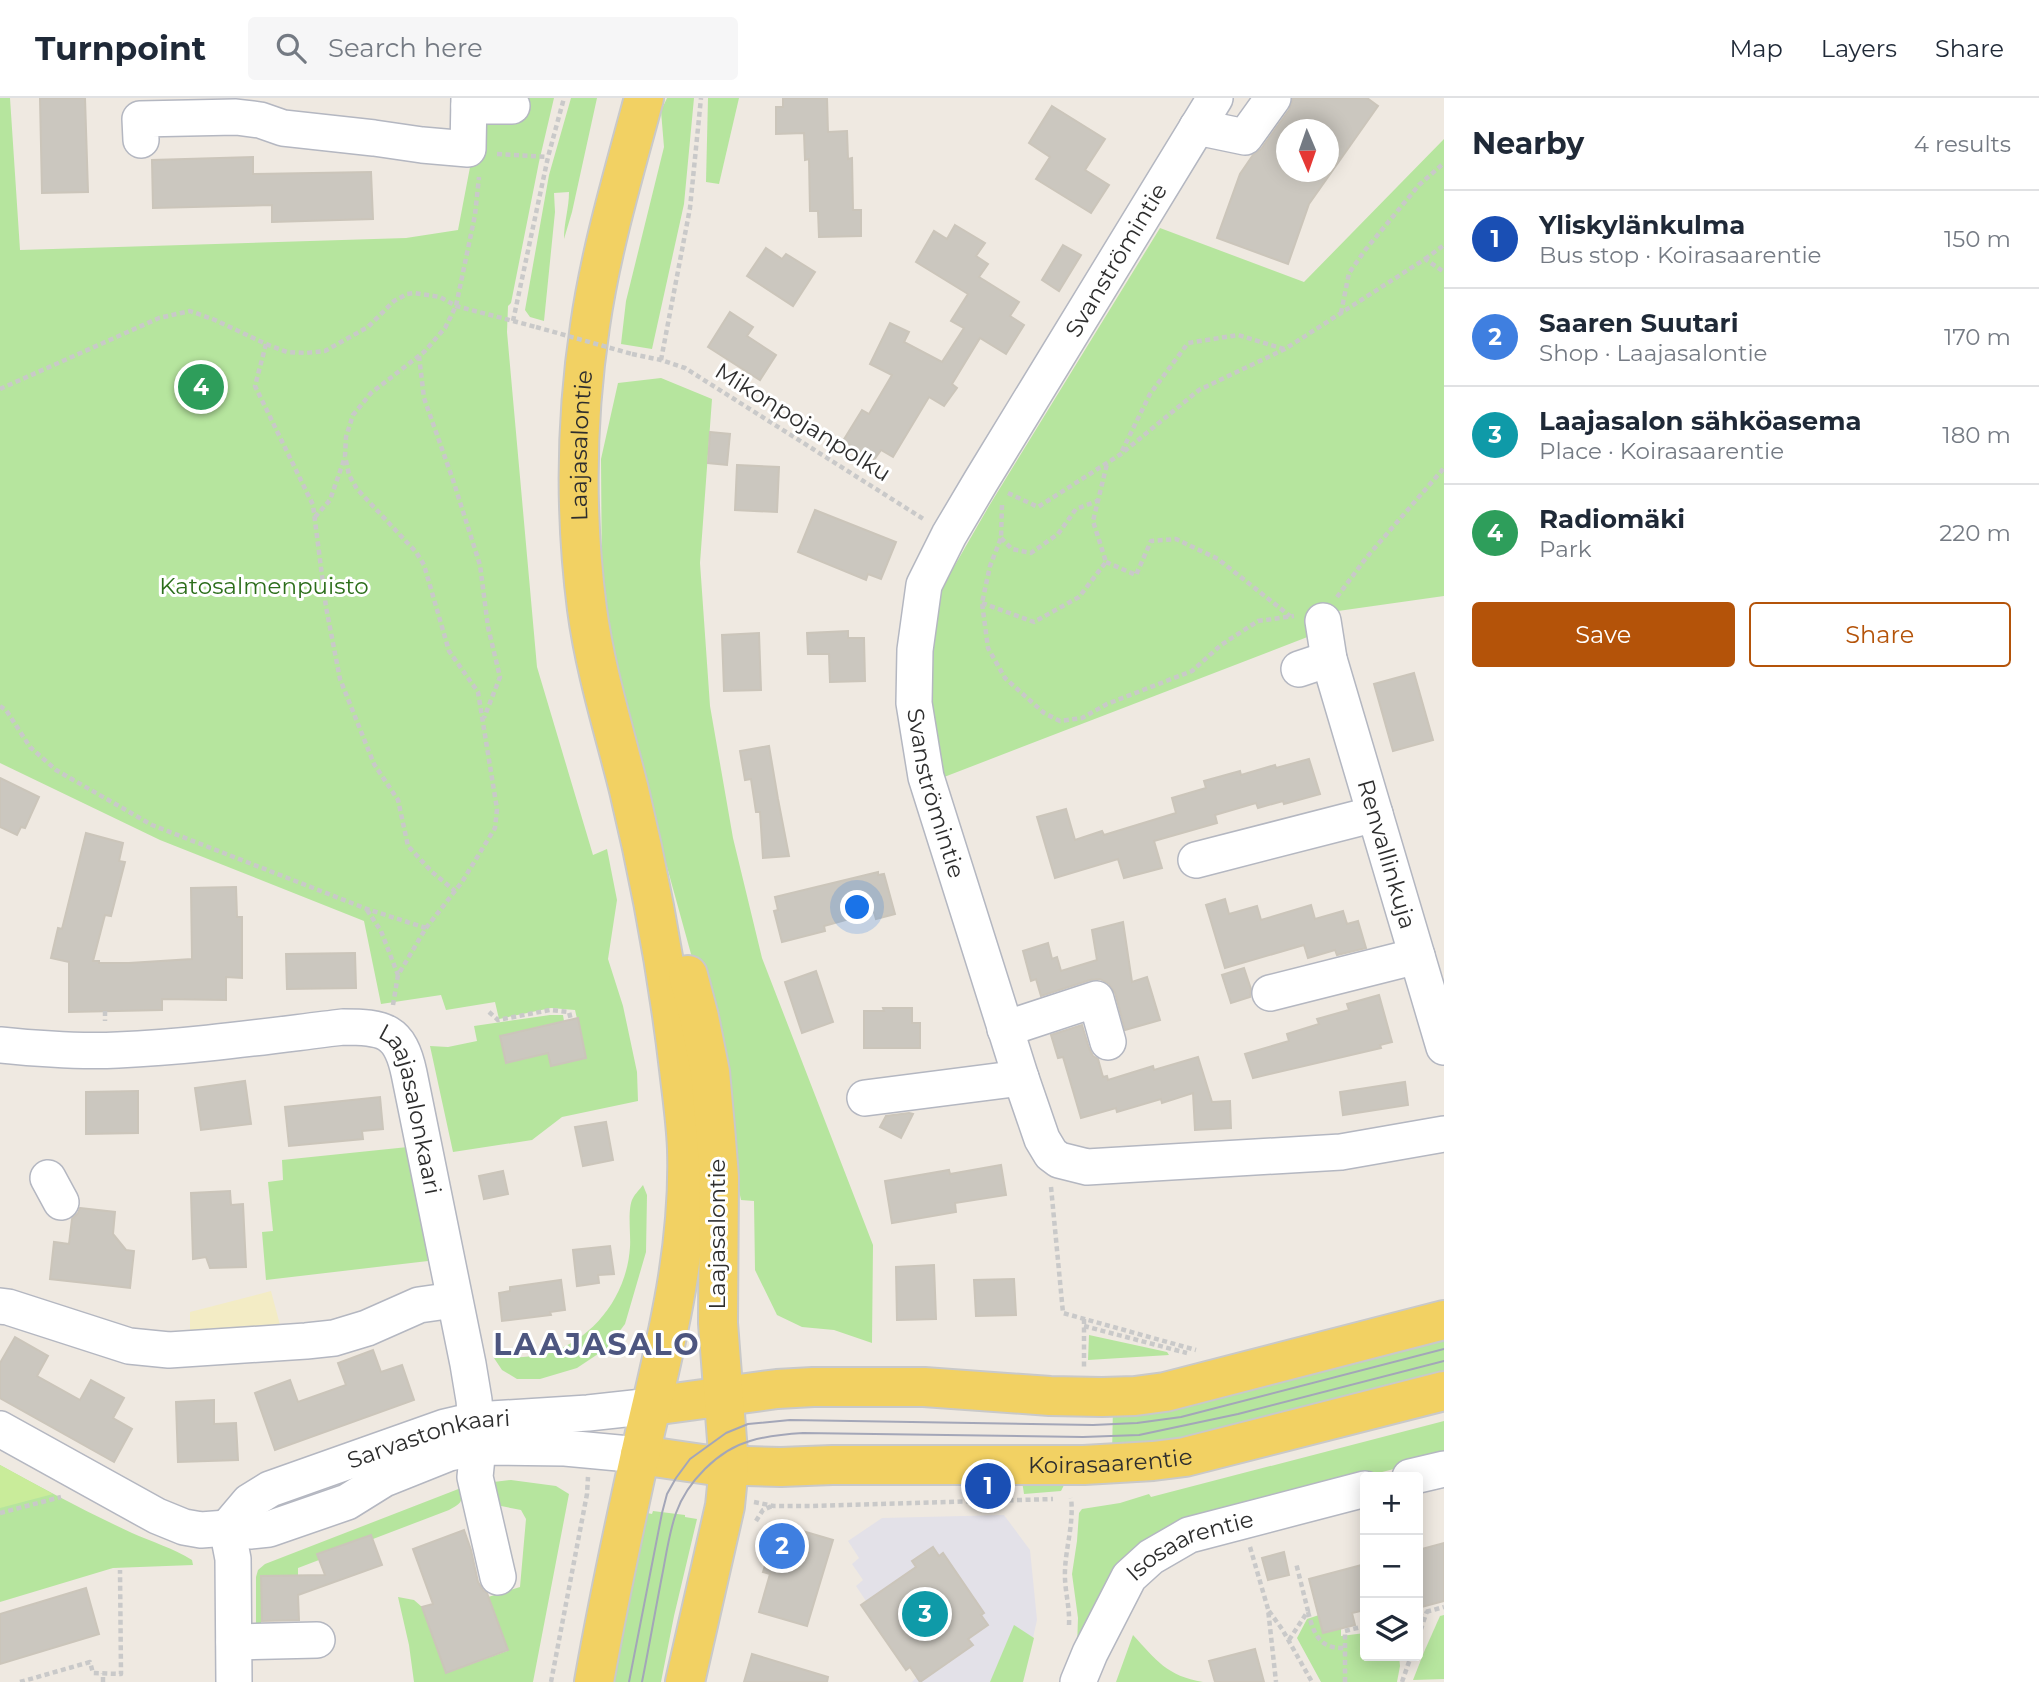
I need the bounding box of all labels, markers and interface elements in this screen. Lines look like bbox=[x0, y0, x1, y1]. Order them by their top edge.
search box bbox=[248, 17, 738, 80]
text: Turnpoint bbox=[35, 28, 206, 68]
icon: search bbox=[272, 29, 310, 67]
text: Search here bbox=[328, 32, 483, 64]
text: Map bbox=[1729, 34, 1783, 63]
text: Layers bbox=[1821, 34, 1897, 63]
text: Share bbox=[1935, 34, 2004, 63]
north arrow bbox=[1276, 119, 1339, 182]
text: Nearby bbox=[1472, 125, 1584, 162]
text: 4 results bbox=[1914, 130, 2011, 158]
street label: Svanströmintie bbox=[1059, 178, 1173, 342]
text: Yliskylänkulma bbox=[1539, 209, 1745, 241]
text: 1 bbox=[1490, 225, 1500, 253]
text: 150 m bbox=[1944, 225, 2011, 253]
text: Bus stop · Koirasaarentie bbox=[1539, 241, 1821, 269]
text: Saaren Suutari bbox=[1539, 307, 1739, 339]
text: 2 bbox=[1488, 323, 1502, 351]
text: 170 m bbox=[1944, 323, 2011, 351]
text: Shop · Laajasalontie bbox=[1539, 339, 1767, 367]
street label: Mikonpojanpolku bbox=[710, 357, 896, 487]
pin: 4 bbox=[178, 361, 224, 413]
street label: Laajasalontie bbox=[565, 369, 598, 521]
text: Laajasalon sähköasema bbox=[1539, 405, 1862, 437]
text: 3 bbox=[1488, 421, 1502, 449]
text: 180 m bbox=[1942, 421, 2011, 449]
text: Place · Koirasaarentie bbox=[1539, 437, 1784, 465]
text: Radiomäki bbox=[1539, 503, 1685, 535]
text: 4 bbox=[1487, 519, 1503, 547]
text: 220 m bbox=[1939, 519, 2011, 547]
text: Park bbox=[1539, 535, 1592, 563]
park label: Katosalmenpuisto bbox=[159, 572, 369, 600]
button: Save bbox=[1472, 602, 1735, 667]
button: Share bbox=[1749, 602, 2011, 667]
street label: Svanströmintie bbox=[901, 706, 971, 882]
street label: Renvallinkuja bbox=[1351, 776, 1422, 932]
your location bbox=[840, 890, 874, 924]
street label: Laajasalonkaari bbox=[374, 1018, 447, 1197]
street label: Laajasalontie bbox=[703, 1159, 731, 1309]
district label: LAAJASALO bbox=[493, 1326, 701, 1363]
street label: Sarvastonkaari bbox=[343, 1404, 511, 1475]
street label: Koirasaarentie bbox=[1028, 1442, 1195, 1479]
pin: 1 bbox=[965, 1460, 1011, 1512]
map controls bbox=[1360, 1472, 1423, 1661]
button: + bbox=[1360, 1472, 1423, 1535]
street label: Isosaarentie bbox=[1120, 1505, 1256, 1587]
pin: 2 bbox=[759, 1520, 805, 1572]
button: − bbox=[1360, 1535, 1423, 1598]
pin: 3 bbox=[902, 1588, 948, 1640]
button: layers bbox=[1360, 1598, 1423, 1661]

